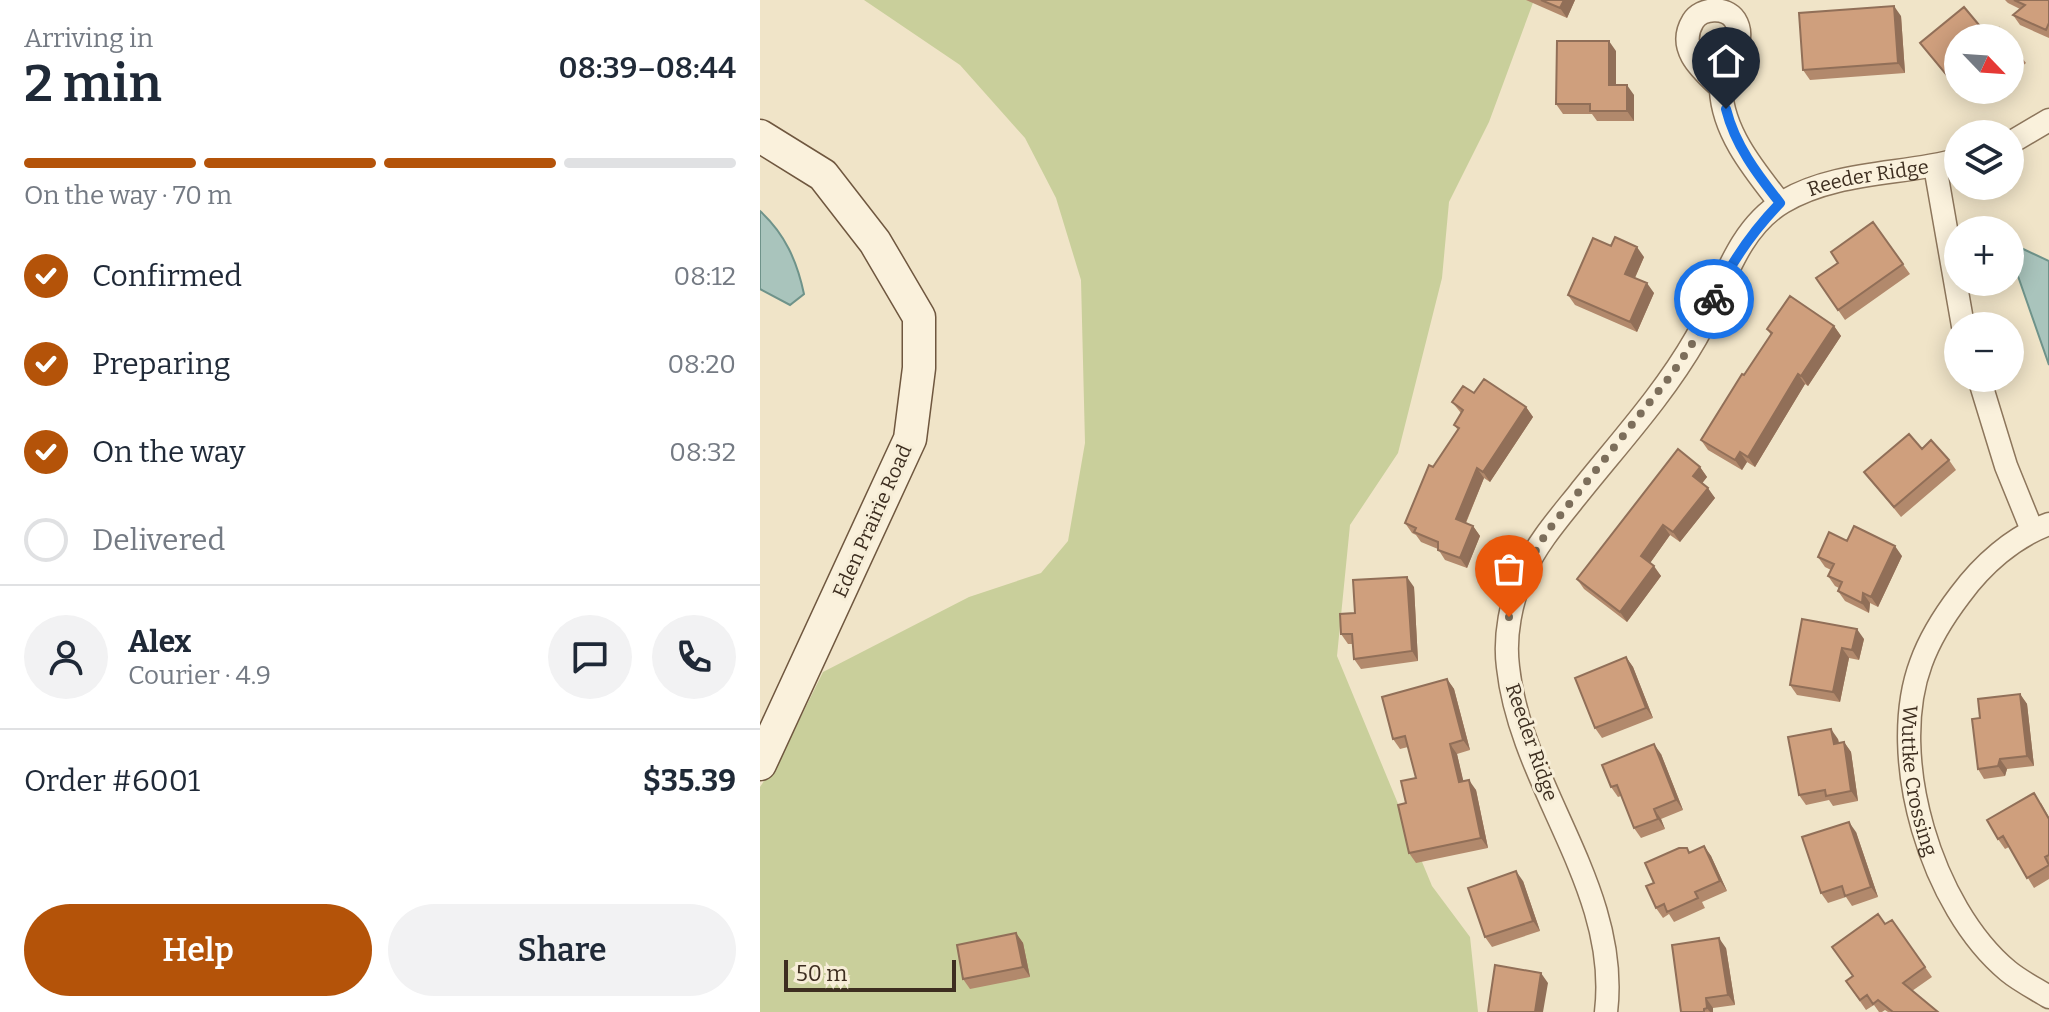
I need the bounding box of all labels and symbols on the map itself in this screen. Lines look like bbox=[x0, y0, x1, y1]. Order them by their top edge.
north arrow bbox=[1944, 24, 2024, 104]
pin bbox=[1692, 27, 1760, 109]
street label: Reeder Ridge bbox=[1804, 154, 1930, 201]
courier bbox=[1674, 259, 1754, 339]
street label: Eden Prairie Road bbox=[828, 441, 917, 601]
pin bbox=[1475, 535, 1543, 617]
street label: Reeder Ridge bbox=[1501, 680, 1563, 804]
street label: Wuttke Crossing bbox=[1897, 704, 1943, 859]
scale bar bbox=[784, 956, 956, 992]

